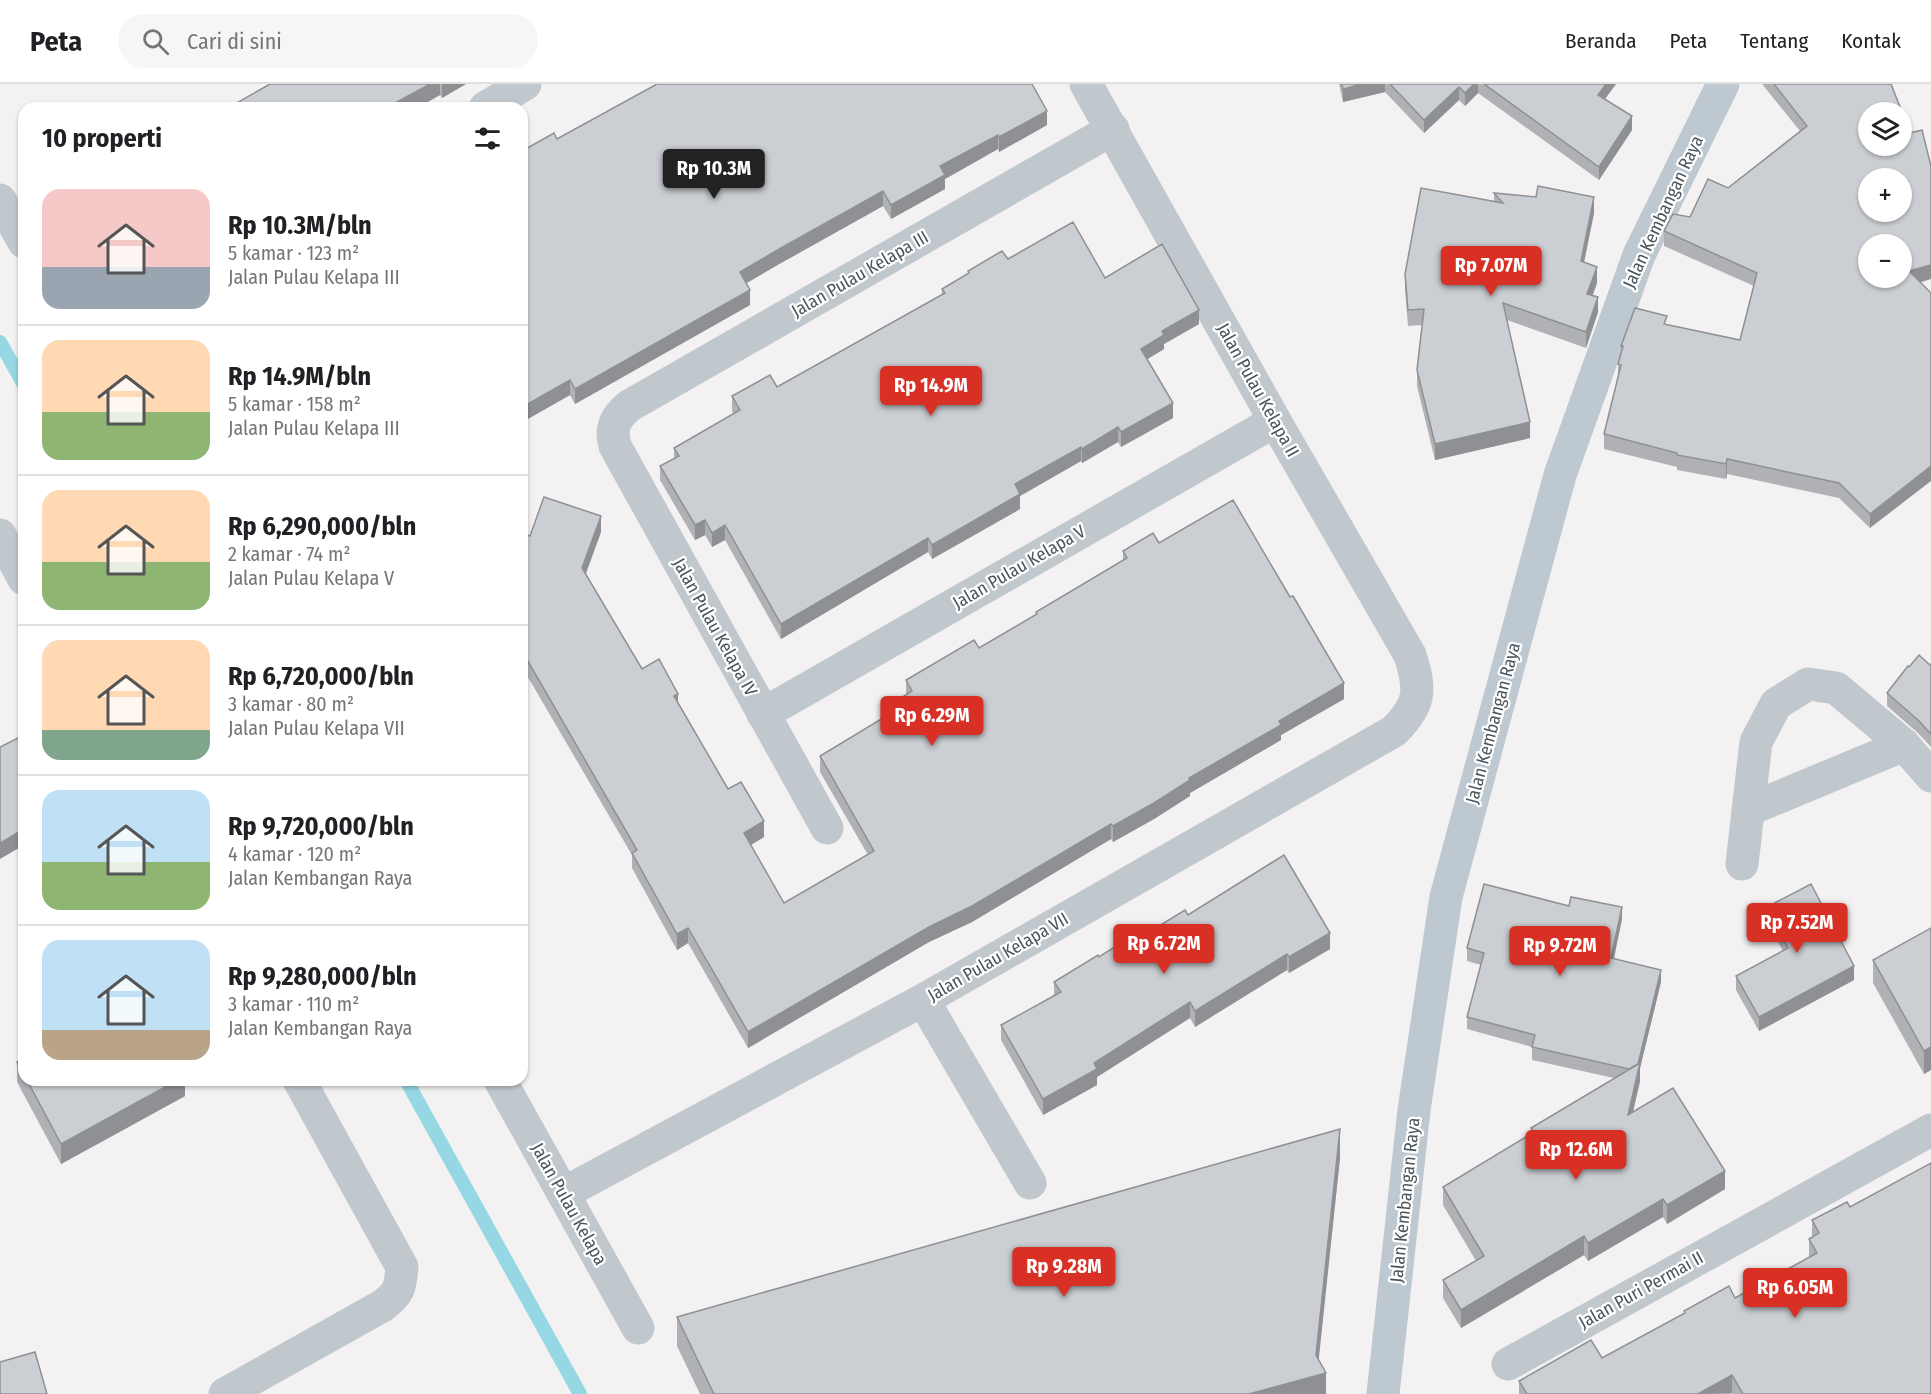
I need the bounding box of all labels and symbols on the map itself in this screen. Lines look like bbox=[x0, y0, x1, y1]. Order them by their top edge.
street label: Jalan Kembangan Raya bbox=[1618, 132, 1708, 292]
pin: Rp 10.3M bbox=[652, 149, 776, 200]
street label: Jalan Pulau Kelapa III bbox=[788, 226, 932, 322]
pin: Rp 7.07M bbox=[1429, 246, 1553, 297]
street label: Jalan Pulau Kelapa II bbox=[1212, 319, 1304, 461]
pin: Rp 14.9M bbox=[869, 366, 993, 417]
street label: Jalan Pulau Kelapa V bbox=[949, 520, 1090, 614]
street label: Jalan Pulau Kelapa IV bbox=[668, 554, 762, 701]
street label: Jalan Kembangan Raya bbox=[1461, 640, 1525, 806]
pin: Rp 6.29M bbox=[870, 696, 994, 747]
pin: Rp 7.52M bbox=[1735, 903, 1859, 954]
street label: Jalan Pulau Kelapa VII bbox=[924, 908, 1072, 1006]
pin: Rp 6.72M bbox=[1102, 924, 1226, 975]
pin: Rp 9.72M bbox=[1498, 926, 1622, 977]
street label: Jalan Kembangan Raya bbox=[1385, 1116, 1425, 1284]
pin: Rp 12.6M bbox=[1514, 1130, 1638, 1181]
street label: Jalan Pulau Kelapa bbox=[526, 1139, 612, 1269]
pin: Rp 9.28M bbox=[1002, 1247, 1126, 1298]
street label: Jalan Puri Permai II bbox=[1575, 1247, 1707, 1333]
pin: Rp 6.05M bbox=[1733, 1268, 1857, 1319]

